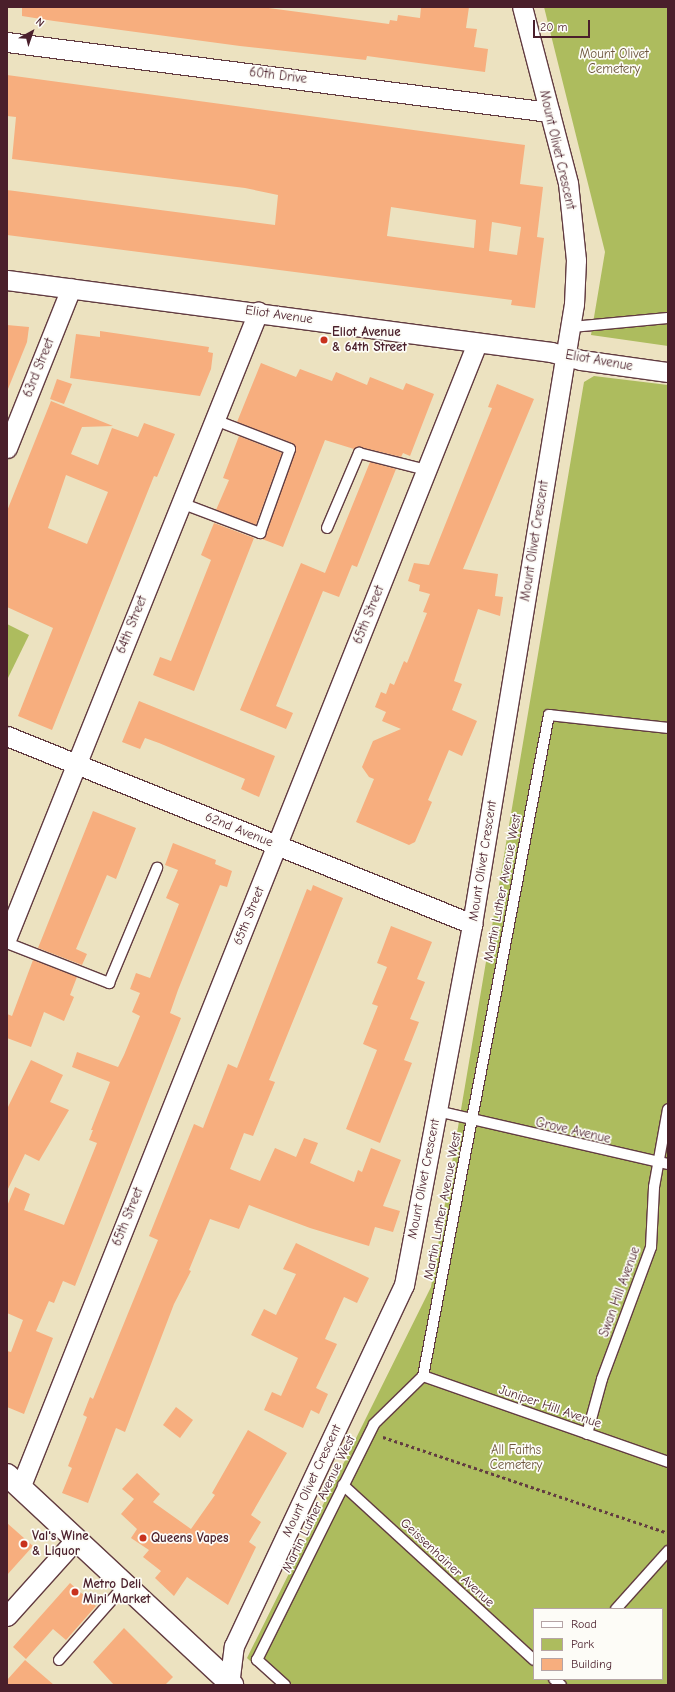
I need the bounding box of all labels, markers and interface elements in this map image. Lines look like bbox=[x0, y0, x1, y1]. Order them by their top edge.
north arrow bbox=[12, 12, 52, 52]
scale bar bbox=[535, 12, 592, 38]
text: N bbox=[33, 15, 47, 30]
text: 20 m bbox=[540, 20, 568, 34]
park label: Mount Olivet Cemetery bbox=[579, 47, 649, 78]
street label: 60th Drive bbox=[248, 65, 308, 87]
street label: Mount Olivet Crescent bbox=[536, 89, 578, 211]
street label: Eliot Avenue bbox=[244, 303, 314, 327]
place label: Eliot Avenue & 64th Street bbox=[332, 325, 407, 356]
marker: Eliot Avenue & 64th Street bbox=[319, 335, 329, 345]
street label: 63rd Street bbox=[20, 336, 58, 400]
street label: Eliot Avenue bbox=[564, 347, 634, 375]
street label: Mount Olivet Crescent bbox=[518, 480, 552, 602]
street label: 65th Street bbox=[350, 583, 388, 647]
street label: 64th Street bbox=[113, 594, 151, 656]
street label: Mount Olivet Crescent bbox=[466, 800, 500, 922]
street label: 62nd Avenue bbox=[203, 809, 275, 851]
street label: Martin Luther Avenue West bbox=[481, 813, 525, 963]
street label: 65th Street bbox=[230, 884, 268, 948]
street label: Grove Avenue bbox=[534, 1115, 612, 1147]
street label: Mount Olivet Crescent bbox=[405, 1118, 443, 1240]
street label: Martin Luther Avenue West bbox=[421, 1131, 465, 1281]
street label: 65th Street bbox=[109, 1185, 147, 1249]
street label: Swan Hill Avenue bbox=[596, 1245, 644, 1339]
street label: Juniper Hill Avenue bbox=[497, 1382, 603, 1432]
street label: Mount Olivet Crescent bbox=[279, 1422, 345, 1540]
street label: Martin Luther Avenue West bbox=[279, 1433, 359, 1575]
park label: All Faiths Cemetery bbox=[490, 1443, 542, 1474]
street label: Geissenhainer Avenue bbox=[397, 1515, 497, 1611]
place label: Val's Wine & Liquor bbox=[32, 1529, 89, 1560]
place label: Queens Vapes bbox=[151, 1530, 229, 1546]
marker: Queens Vapes bbox=[138, 1533, 148, 1543]
marker: Val's Wine & Liquor bbox=[19, 1539, 29, 1549]
place label: Metro Deli Mini Market bbox=[83, 1577, 151, 1608]
marker: Metro Deli Mini Market bbox=[70, 1587, 80, 1597]
legend bbox=[533, 1608, 663, 1680]
text: Road bbox=[571, 1617, 597, 1631]
text: Park bbox=[571, 1637, 594, 1651]
text: Building bbox=[571, 1657, 612, 1671]

